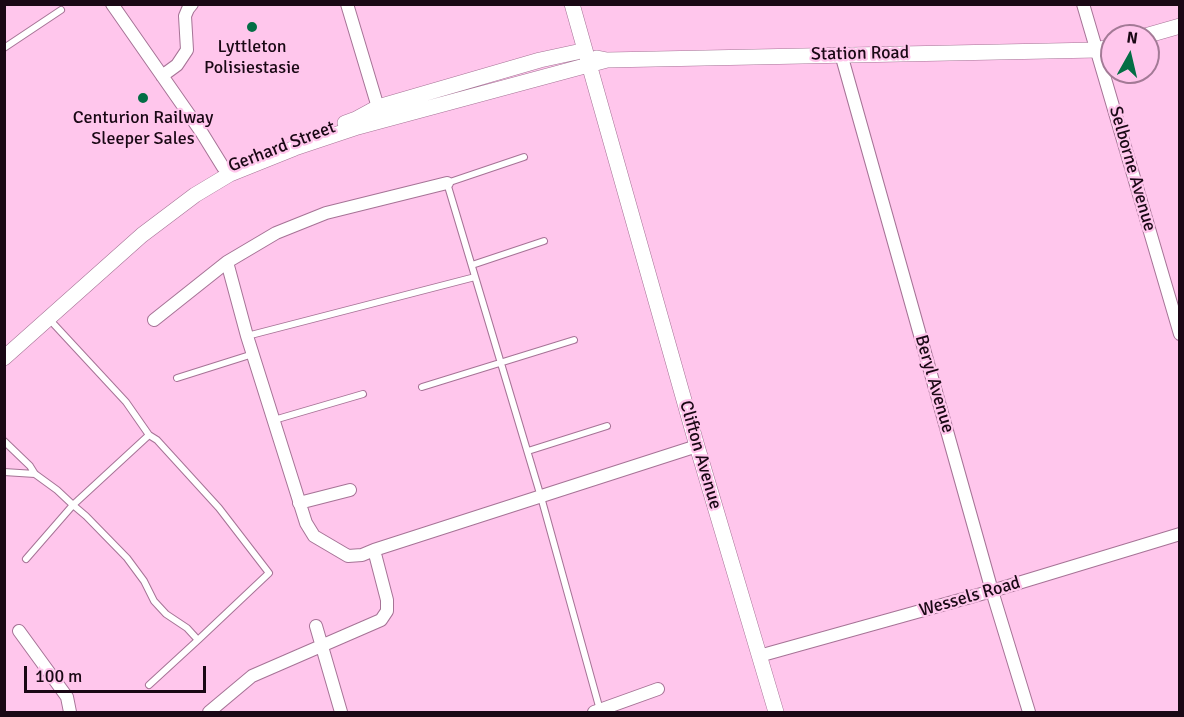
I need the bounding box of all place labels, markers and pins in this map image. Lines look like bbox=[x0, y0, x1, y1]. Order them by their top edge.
marker: Lyttleton Polisiestasie bbox=[245, 20, 259, 34]
place label: Lyttleton Polisiestasie bbox=[204, 36, 300, 78]
marker: Centurion Railway Sleeper Sales bbox=[136, 91, 150, 105]
place label: Centurion Railway Sleeper Sales bbox=[73, 107, 213, 150]

